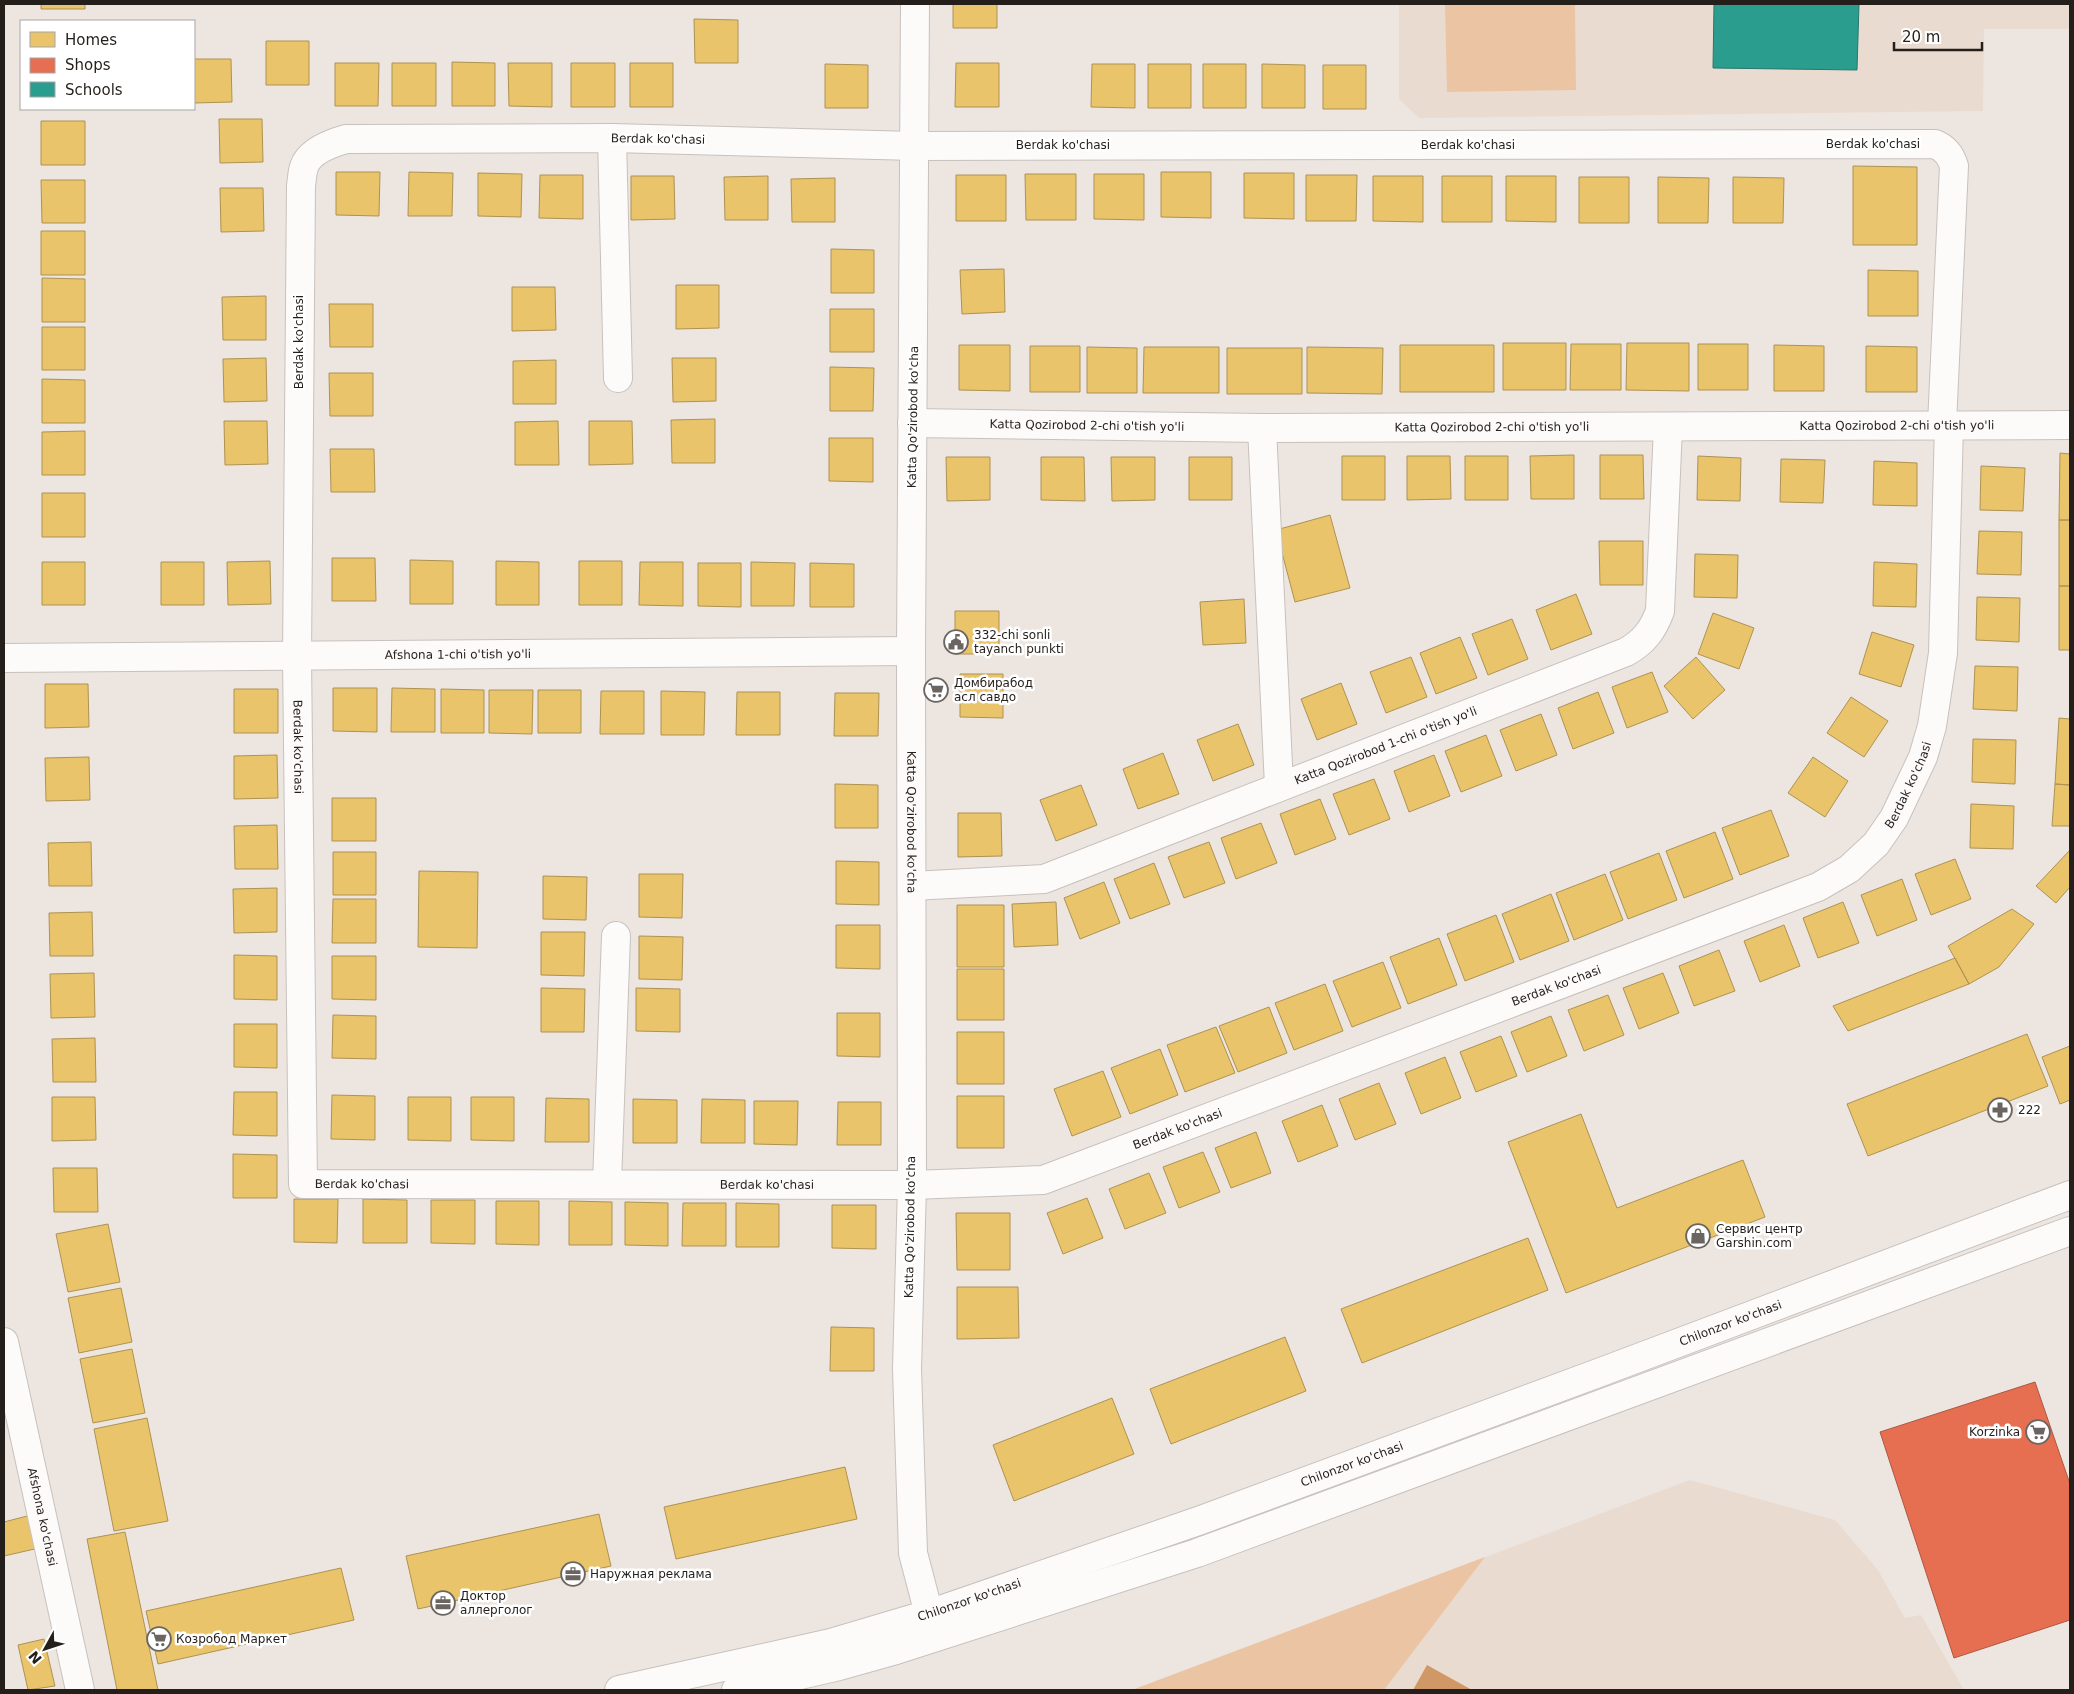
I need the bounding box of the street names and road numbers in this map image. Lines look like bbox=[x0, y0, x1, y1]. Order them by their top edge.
street label: Berdak ko'chasi bbox=[611, 131, 705, 147]
street label: Berdak ko'chasi bbox=[1826, 137, 1920, 151]
street label: Berdak ko'chasi bbox=[1016, 138, 1110, 152]
street label: Berdak ko'chasi bbox=[1421, 138, 1515, 152]
street label: Berdak ko'chasi bbox=[292, 295, 306, 389]
street label: Katta Qo'zirobod ko'cha bbox=[905, 346, 921, 488]
street label: Katta Qozirobod 2-chi o'tish yo'li bbox=[989, 417, 1184, 434]
street label: Katta Qozirobod 2-chi o'tish yo'li bbox=[1800, 418, 1994, 433]
street label: Katta Qozirobod 2-chi o'tish yo'li bbox=[1395, 420, 1589, 435]
street label: Afshona 1-chi o'tish yo'li bbox=[385, 647, 531, 662]
street label: Berdak ko'chasi bbox=[290, 700, 306, 794]
street label: Katta Qozirobod 1-chi o'tish yo'li bbox=[1292, 704, 1479, 788]
street label: Berdak ko'chasi bbox=[1882, 740, 1934, 831]
street label: Katta Qo'zirobod ko'cha bbox=[904, 751, 918, 893]
street label: Berdak ko'chasi bbox=[1510, 963, 1603, 1009]
street label: Berdak ko'chasi bbox=[1131, 1106, 1224, 1152]
street label: Katta Qo'zirobod ko'cha bbox=[902, 1156, 918, 1298]
street label: Berdak ko'chasi bbox=[315, 1177, 409, 1191]
street label: Berdak ko'chasi bbox=[720, 1178, 814, 1192]
street label: Chilonzor ko'chasi bbox=[1677, 1297, 1784, 1349]
street label: Chilonzor ko'chasi bbox=[1299, 1439, 1405, 1490]
street label: Afshona ko'chasi bbox=[25, 1466, 60, 1567]
street label: Chilonzor ko'chasi bbox=[916, 1576, 1023, 1624]

